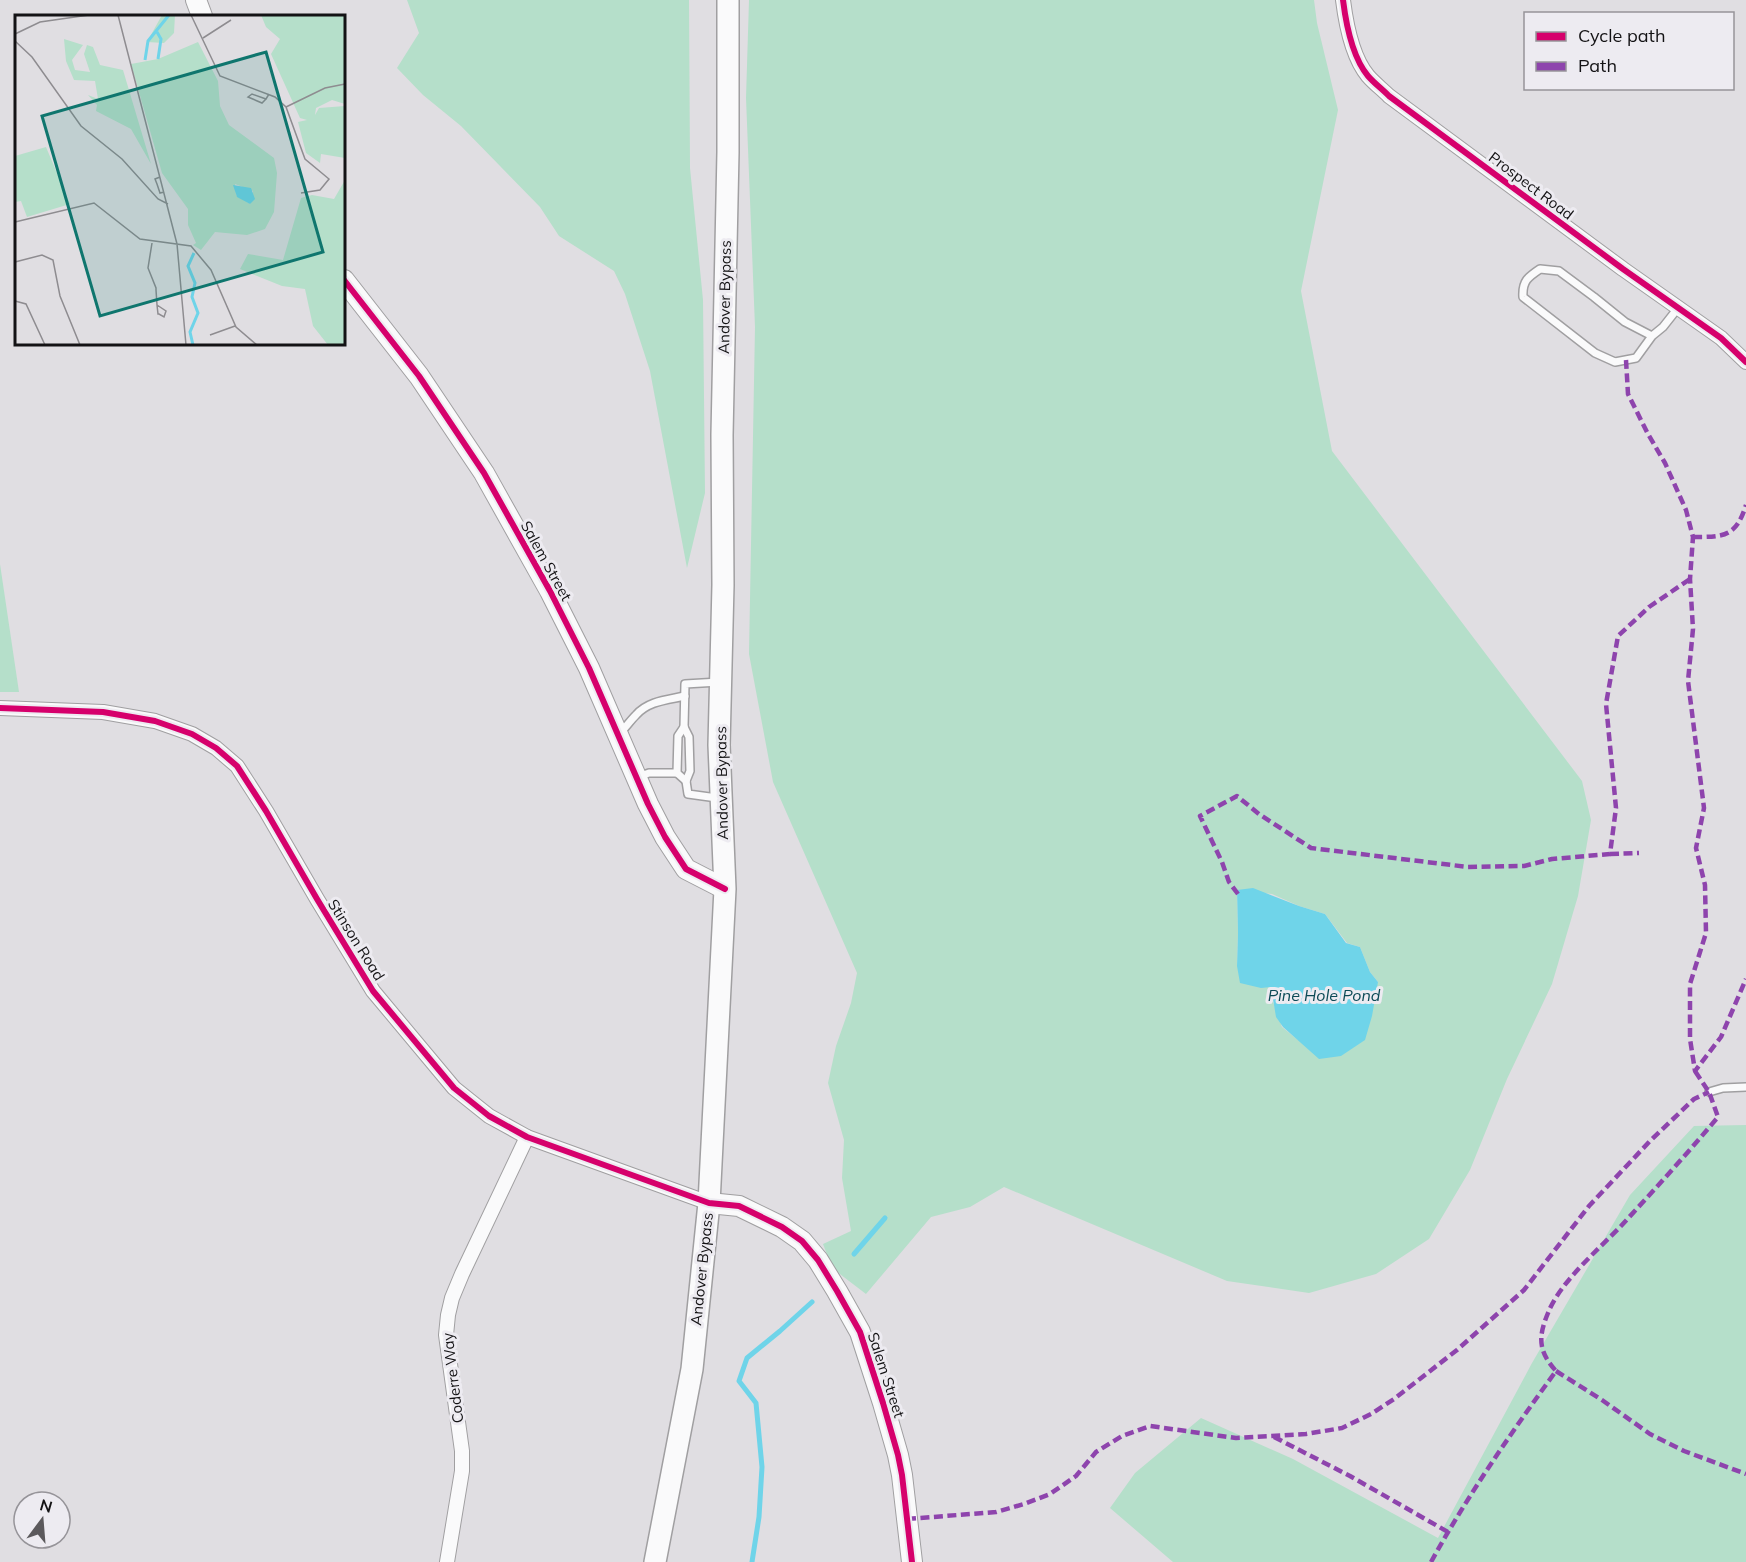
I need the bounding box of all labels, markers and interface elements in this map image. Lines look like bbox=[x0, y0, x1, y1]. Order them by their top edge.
legend bbox=[1524, 12, 1734, 90]
inset map bbox=[15, 15, 345, 345]
text: Cycle path bbox=[1578, 24, 1665, 47]
text: Path bbox=[1578, 54, 1617, 77]
street label: Prospect Road bbox=[1485, 147, 1578, 224]
street label: Andover Bypass bbox=[714, 240, 735, 354]
street label: Salem Street bbox=[517, 517, 576, 604]
street label: Andover Bypass bbox=[711, 726, 732, 840]
street label: Stinson Road bbox=[324, 896, 389, 984]
water label: Pine Hole Pond bbox=[1268, 985, 1381, 1005]
street label: Andover Bypass bbox=[686, 1211, 717, 1326]
street label: Salem Street bbox=[864, 1330, 909, 1420]
street label: Coderre Way bbox=[438, 1332, 467, 1424]
north arrow bbox=[12, 1490, 72, 1550]
text: N bbox=[38, 1494, 55, 1517]

